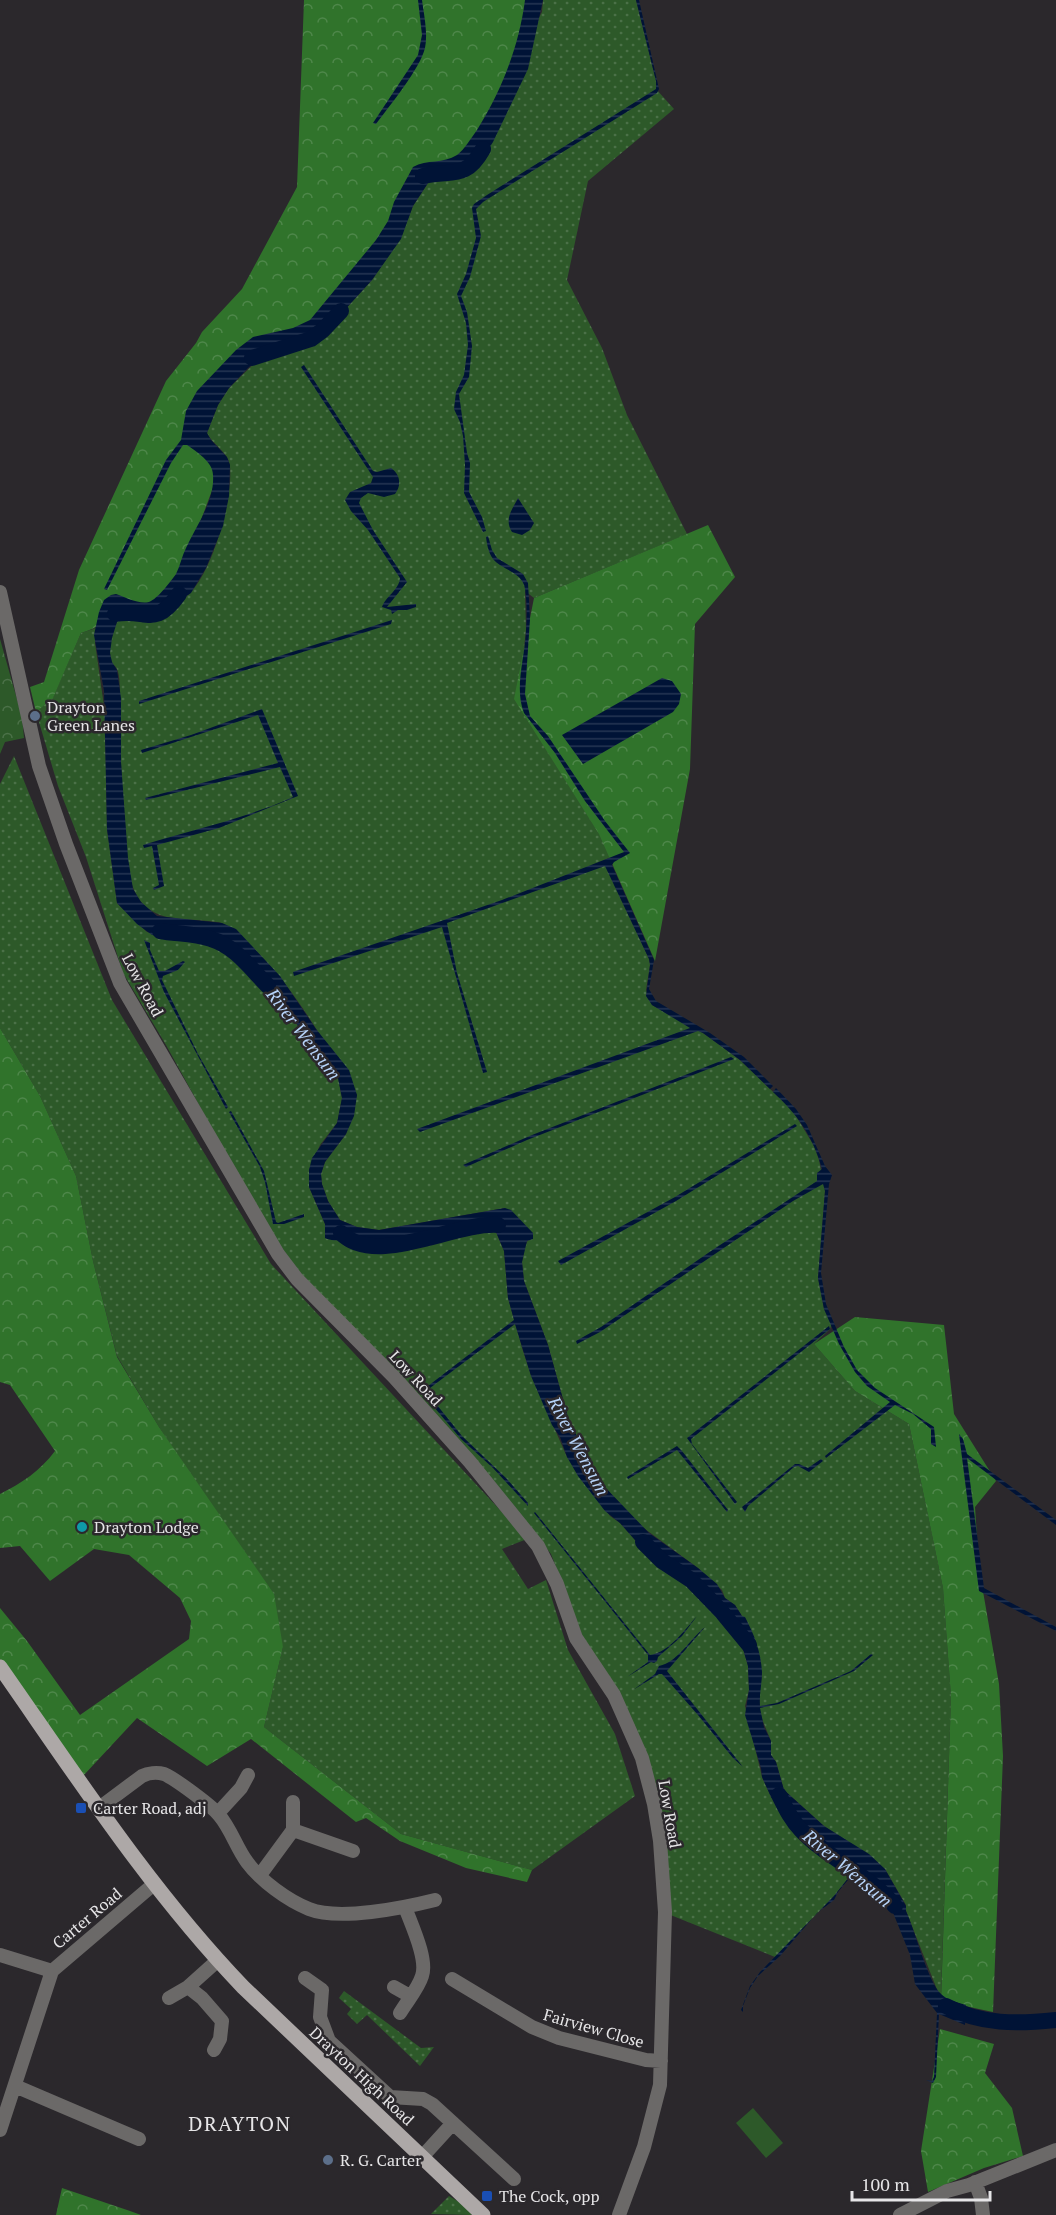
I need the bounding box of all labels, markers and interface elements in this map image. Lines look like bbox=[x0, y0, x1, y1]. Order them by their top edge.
place label: Drayton Green Lanes bbox=[47, 696, 135, 736]
marker: Drayton Green Lanes bbox=[28, 709, 42, 723]
street label: Low Road bbox=[117, 950, 169, 1021]
water label: River Wensum bbox=[261, 982, 346, 1085]
street label: Low Road bbox=[385, 1345, 448, 1411]
water label: River Wensum bbox=[542, 1391, 615, 1500]
place label: Drayton Lodge bbox=[94, 1516, 199, 1538]
marker: Drayton Lodge bbox=[75, 1520, 89, 1534]
street label: Low Road bbox=[653, 1778, 687, 1850]
place label: Carter Road, adj bbox=[93, 1797, 207, 1819]
marker: Carter Road, adj bbox=[74, 1801, 88, 1815]
water label: River Wensum bbox=[798, 1823, 898, 1912]
street label: Carter Road bbox=[48, 1882, 126, 1954]
street label: Fairview Close bbox=[541, 2003, 647, 2053]
street label: Drayton High Road bbox=[305, 2022, 419, 2130]
district label: DRAYTON bbox=[188, 2110, 292, 2137]
place label: R. G. Carter bbox=[340, 2149, 422, 2171]
marker: R. G. Carter bbox=[321, 2153, 335, 2167]
scale bar bbox=[852, 2164, 990, 2202]
text: 100 m bbox=[861, 2172, 910, 2196]
place label: The Cock, opp bbox=[499, 2185, 599, 2207]
marker: The Cock, opp bbox=[480, 2189, 494, 2203]

